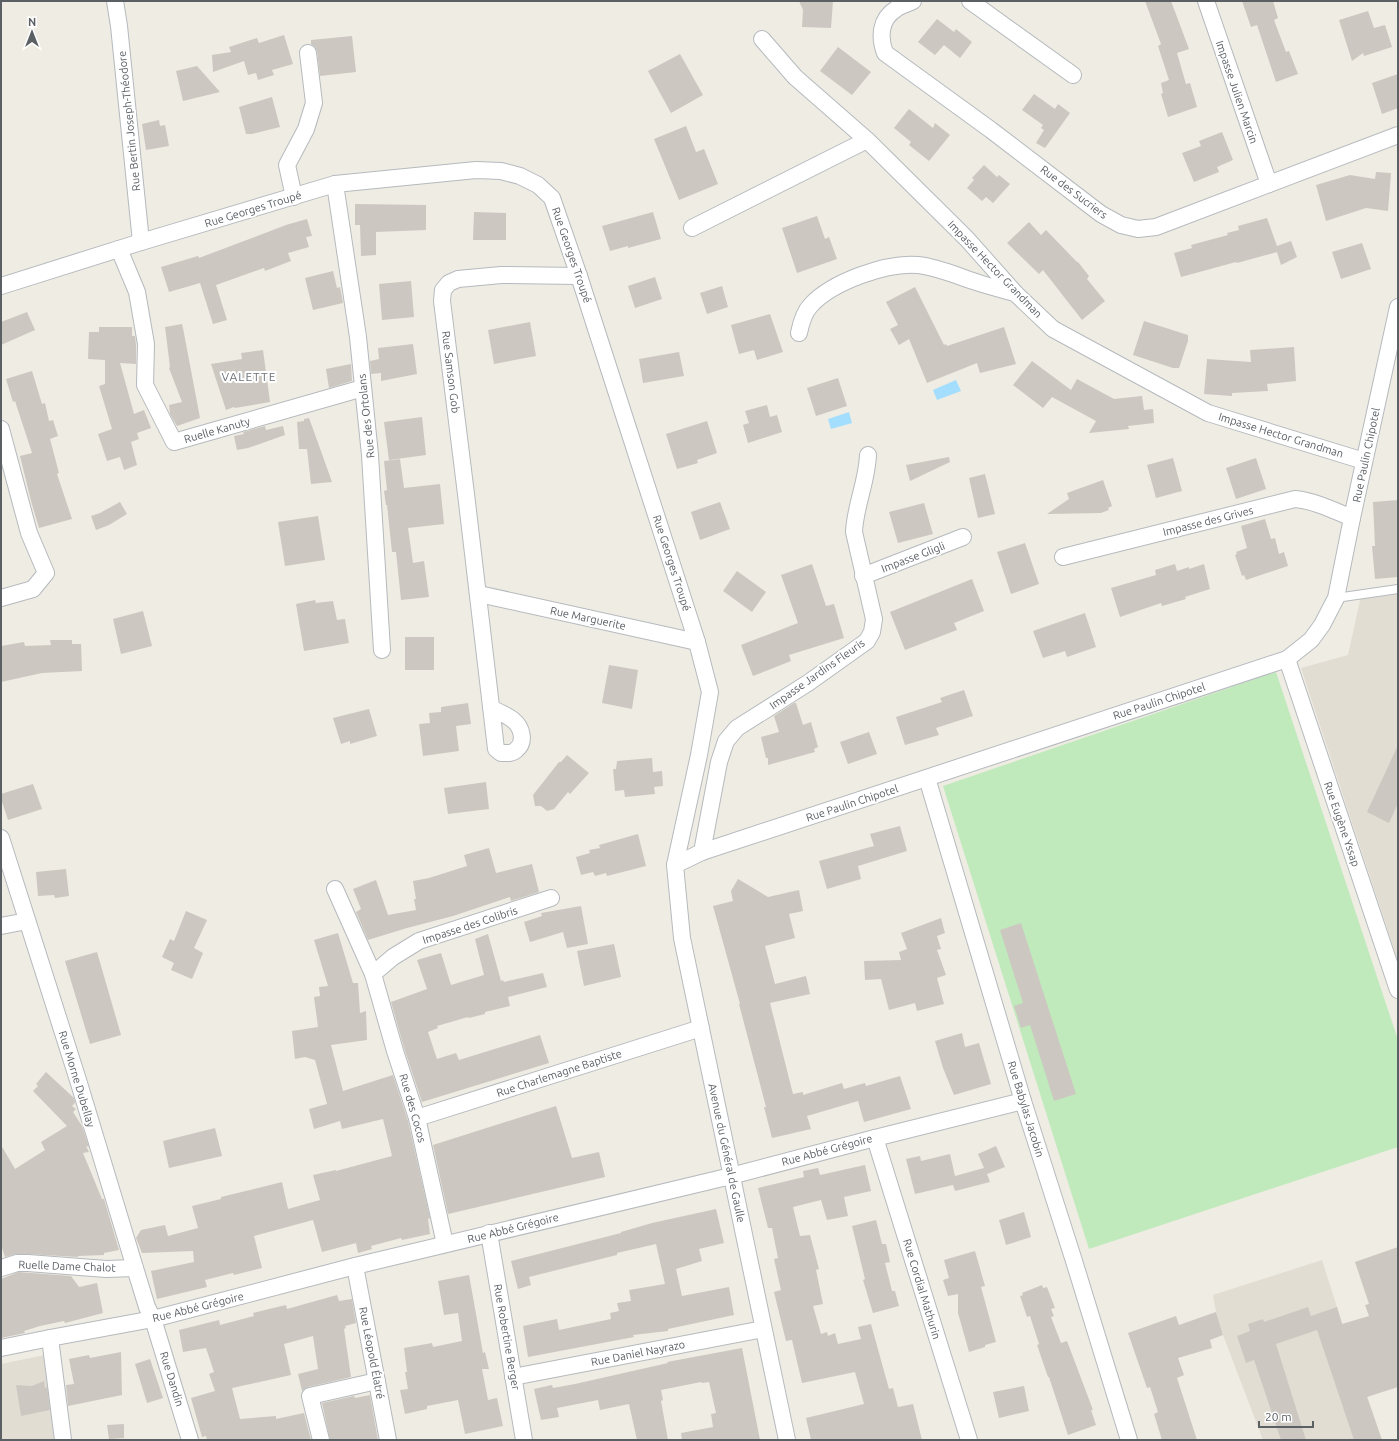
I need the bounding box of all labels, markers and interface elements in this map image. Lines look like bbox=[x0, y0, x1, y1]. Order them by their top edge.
north arrow bbox=[12, 12, 52, 52]
text: N bbox=[28, 16, 36, 28]
street label: Impasse Julien Marcin bbox=[1214, 39, 1260, 145]
street label: Rue Bertin Joseph-Théodore bbox=[116, 50, 142, 192]
street label: Rue des Sucriers bbox=[1038, 163, 1110, 221]
street label: Rue Georges Troupé bbox=[203, 189, 303, 229]
street label: Rue Georges Troupé bbox=[550, 206, 594, 304]
street label: Impasse Hector Grandman bbox=[946, 218, 1044, 320]
street label: Rue Samson Gob bbox=[440, 330, 462, 414]
district label: VALETTE bbox=[221, 370, 277, 383]
street label: Rue des Ortolans bbox=[356, 373, 376, 459]
street label: Rue Paulin Chipotel bbox=[1350, 407, 1382, 503]
street label: Impasse Hector Grandman bbox=[1217, 410, 1345, 460]
street label: Ruelle Kanuty bbox=[183, 415, 252, 445]
street label: Impasse des Grives bbox=[1162, 504, 1255, 538]
street label: Rue Georges Troupé bbox=[651, 513, 693, 613]
street label: Impasse Gligli bbox=[879, 539, 947, 575]
street label: Rue Marguerite bbox=[549, 604, 627, 632]
street label: Impasse Jardins Fleuris bbox=[767, 637, 867, 711]
street label: Rue Paulin Chipotel bbox=[1111, 680, 1207, 722]
street label: Rue Eugène Yssap bbox=[1322, 780, 1362, 868]
street label: Rue Paulin Chipotel bbox=[804, 782, 900, 824]
street label: Impasse des Colibris bbox=[421, 904, 519, 946]
street label: Rue Morne Dubellay bbox=[57, 1029, 98, 1129]
street label: Rue Charlemagne Baptiste bbox=[495, 1047, 623, 1099]
street label: Rue Babylas Jacobin bbox=[1006, 1059, 1046, 1159]
street label: Rue des Cocos bbox=[397, 1072, 429, 1144]
street label: Avenue du Général de Gaulle bbox=[706, 1082, 748, 1224]
street label: Rue Abbé Grégoire bbox=[780, 1132, 874, 1168]
street label: Rue Abbé Grégoire bbox=[466, 1211, 560, 1245]
street label: Rue Cordial Mathurin bbox=[901, 1237, 943, 1341]
street label: Ruelle Dame Chalot bbox=[18, 1258, 117, 1274]
street label: Rue Robertine Berger bbox=[492, 1283, 522, 1392]
street label: Rue Abbé Grégoire bbox=[151, 1290, 245, 1324]
street label: Rue Léopold Élatré bbox=[357, 1306, 388, 1400]
street label: Rue Daniel Nayrazo bbox=[590, 1338, 686, 1368]
street label: Rue Dandin bbox=[158, 1350, 186, 1408]
scale bar bbox=[1259, 1403, 1313, 1429]
text: 20 m bbox=[1265, 1410, 1292, 1423]

